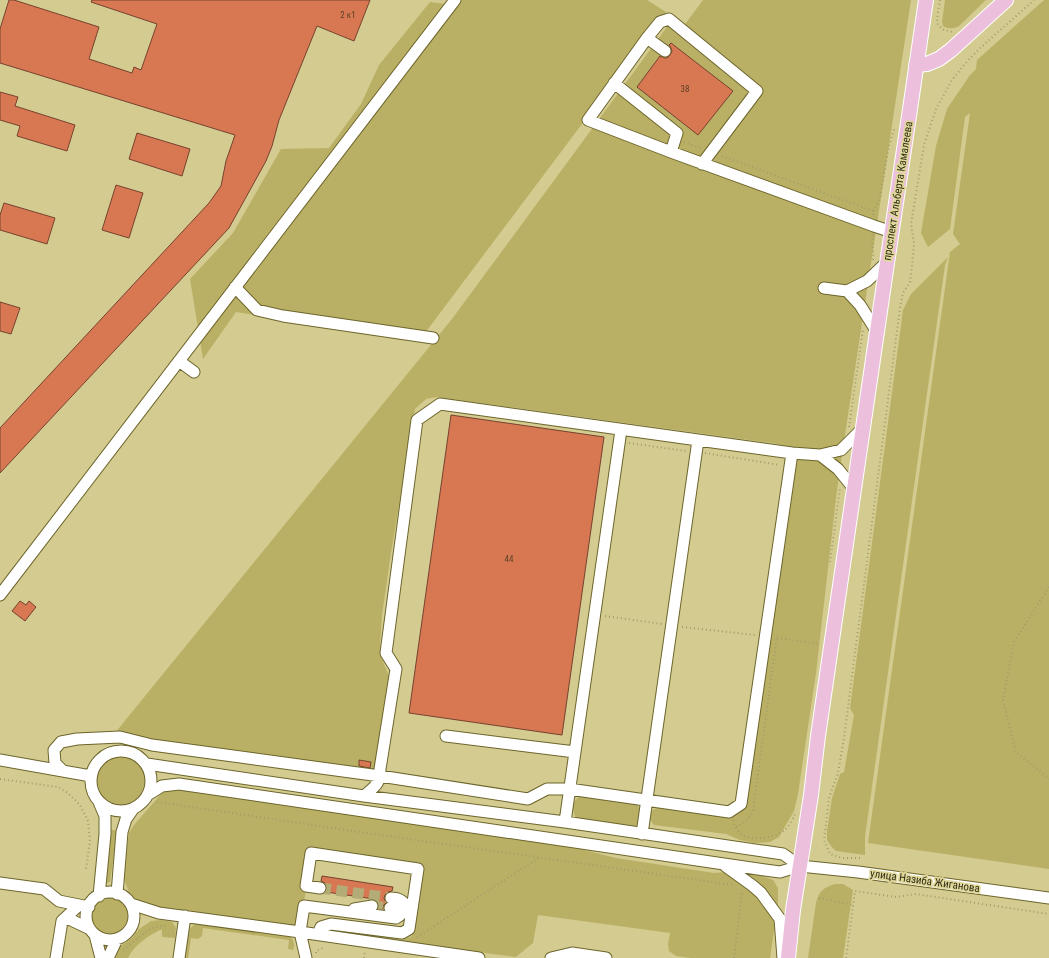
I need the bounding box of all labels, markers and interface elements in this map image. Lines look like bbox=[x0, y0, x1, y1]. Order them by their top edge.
house number: 2 к1 bbox=[340, 10, 356, 20]
house number: 38 bbox=[681, 84, 689, 94]
street label: проспект Альберта Камалеева bbox=[881, 121, 915, 261]
house number: 44 bbox=[505, 554, 514, 564]
street label: улица Назиба Жиганова bbox=[869, 867, 981, 895]

